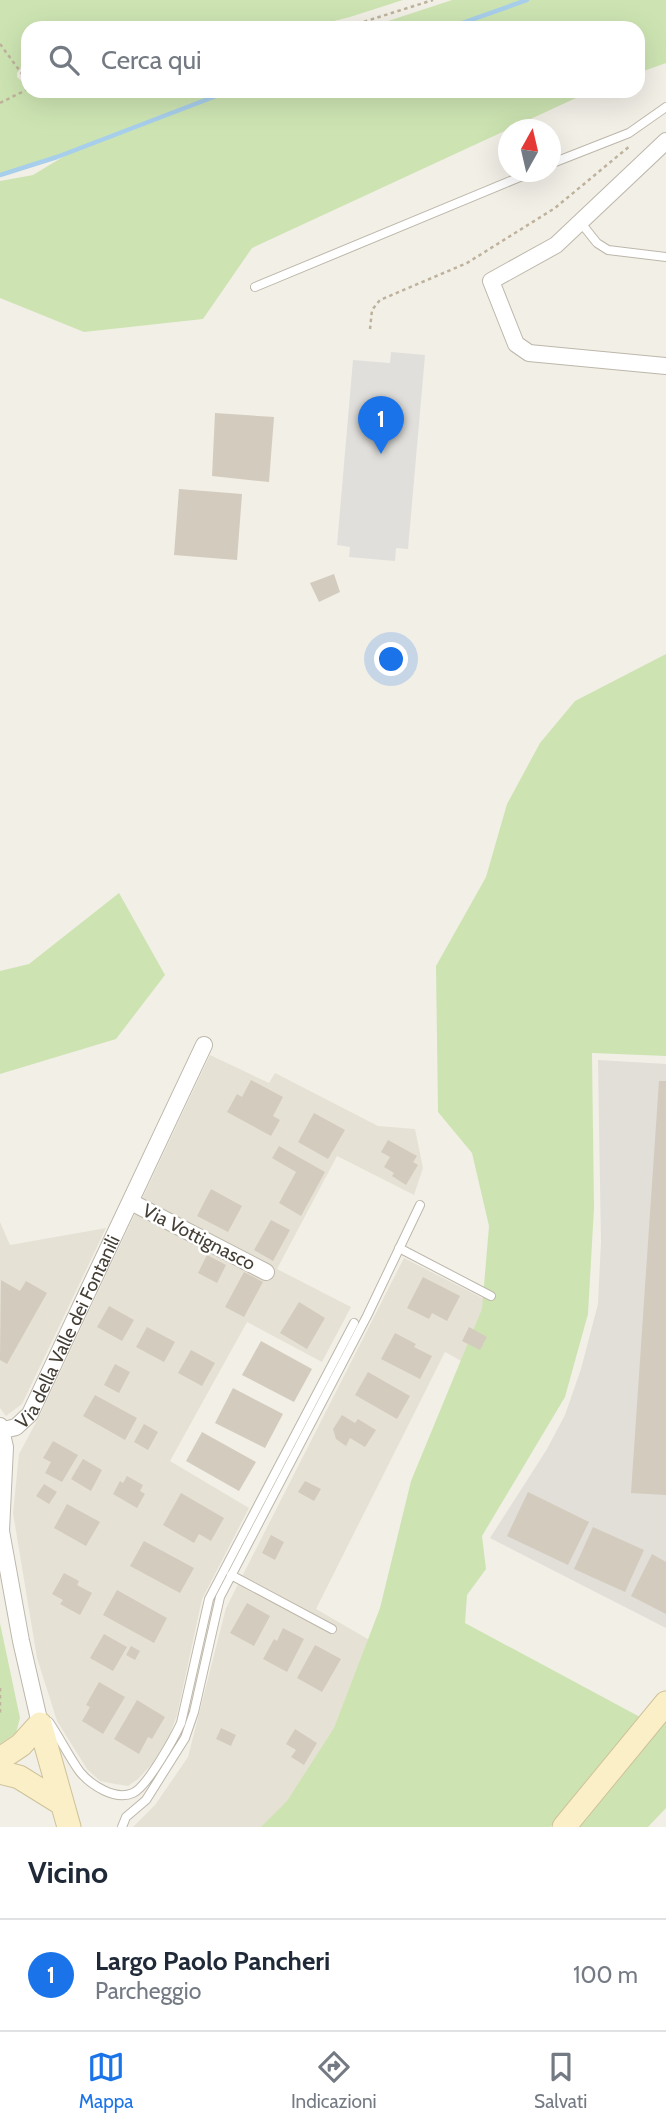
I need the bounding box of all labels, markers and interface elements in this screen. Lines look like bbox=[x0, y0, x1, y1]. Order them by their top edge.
search box bbox=[21, 21, 645, 98]
icon: search bbox=[45, 41, 83, 79]
text: Cerca qui bbox=[101, 44, 202, 76]
north arrow bbox=[498, 119, 561, 182]
pin: 1 bbox=[358, 396, 404, 454]
your location bbox=[374, 642, 408, 676]
street label: Via Vottignasco bbox=[139, 1199, 259, 1275]
street label: Via della Valle dei Fontanili bbox=[10, 1231, 124, 1433]
text: Vicino bbox=[28, 1854, 108, 1891]
text: Largo Paolo Pancheri bbox=[95, 1945, 330, 1977]
text: 1 bbox=[47, 1961, 55, 1989]
text: 100 m bbox=[573, 1961, 638, 1989]
text: Parcheggio bbox=[95, 1977, 201, 2005]
tab: Mappa bbox=[79, 2048, 133, 2113]
tab: Indicazioni bbox=[291, 2048, 377, 2113]
tab: Salvati bbox=[534, 2048, 587, 2113]

